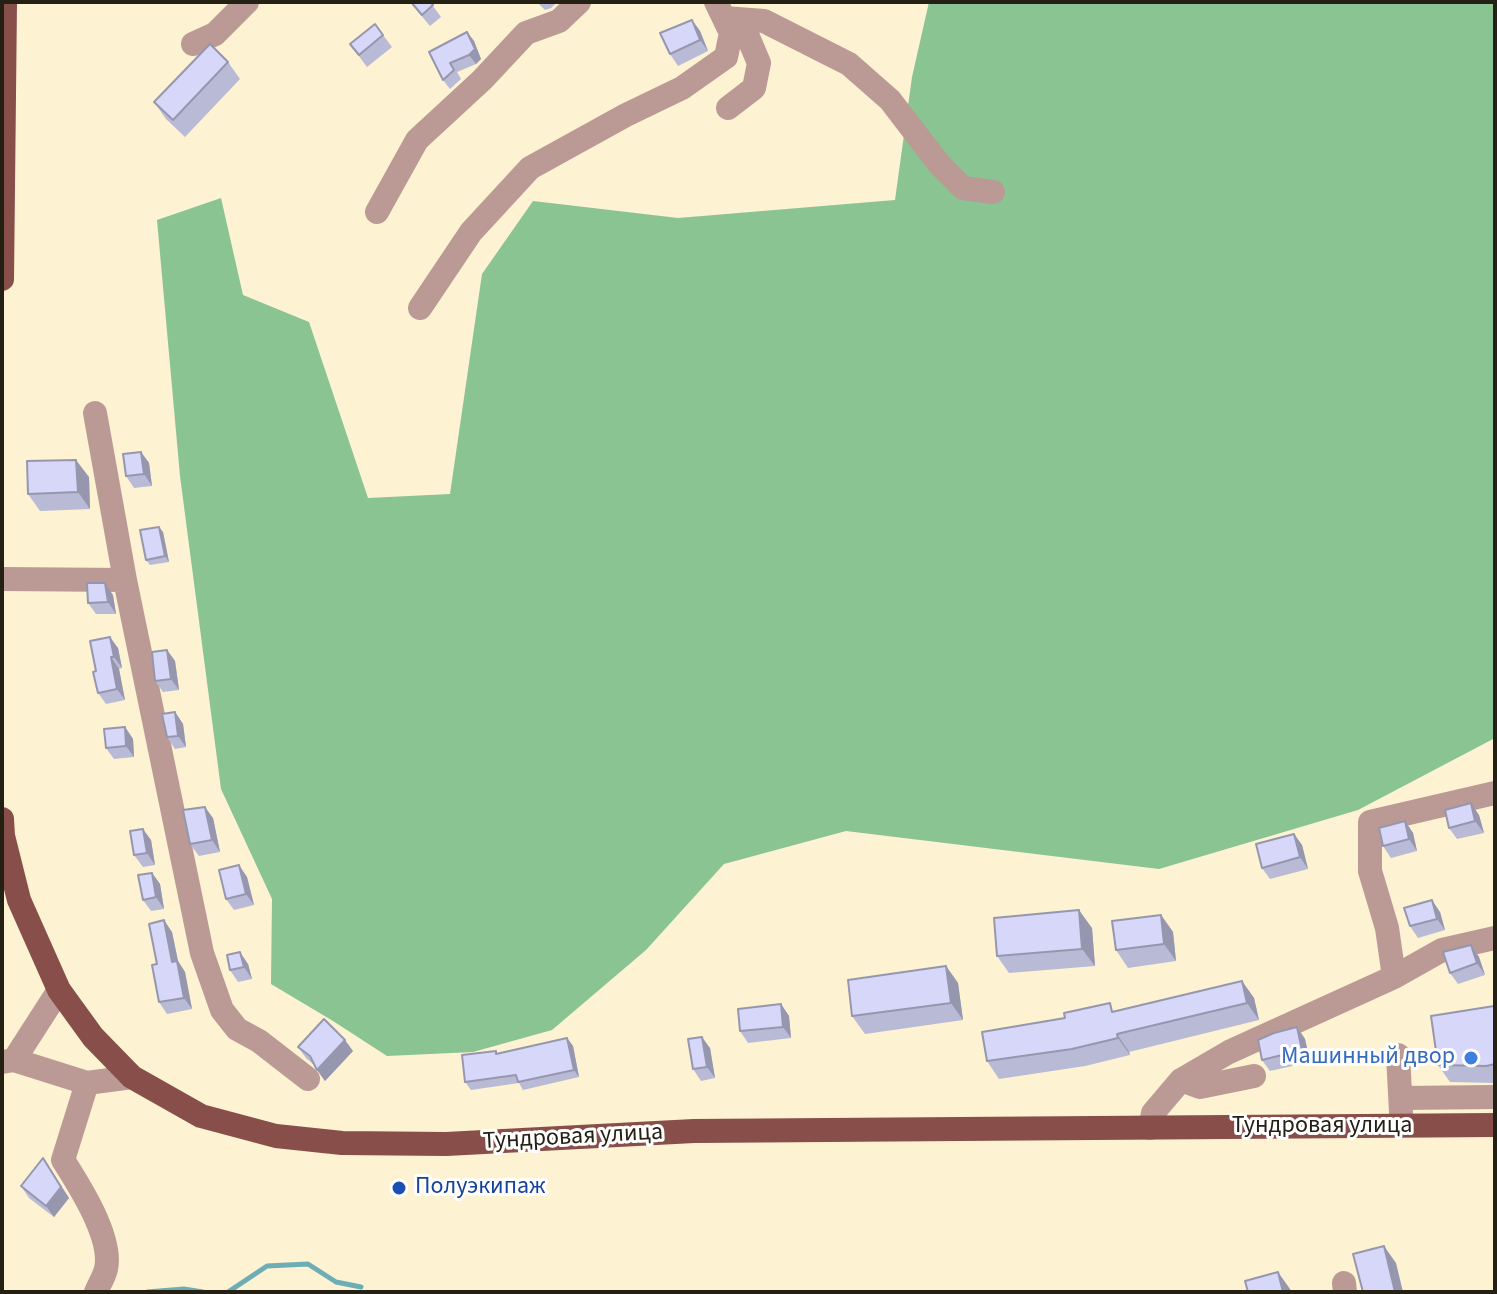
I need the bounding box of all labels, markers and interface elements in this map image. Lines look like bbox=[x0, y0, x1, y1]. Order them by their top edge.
place label: Машинный двор bbox=[1281, 1044, 1455, 1072]
marker: Машинный двор bbox=[1462, 1049, 1480, 1067]
street label: Тундровая улица bbox=[1232, 1113, 1412, 1141]
street label: Тундровая улица bbox=[482, 1119, 664, 1157]
place label: Полуэкипаж bbox=[415, 1174, 546, 1202]
marker: Полуэкипаж bbox=[390, 1179, 408, 1197]

